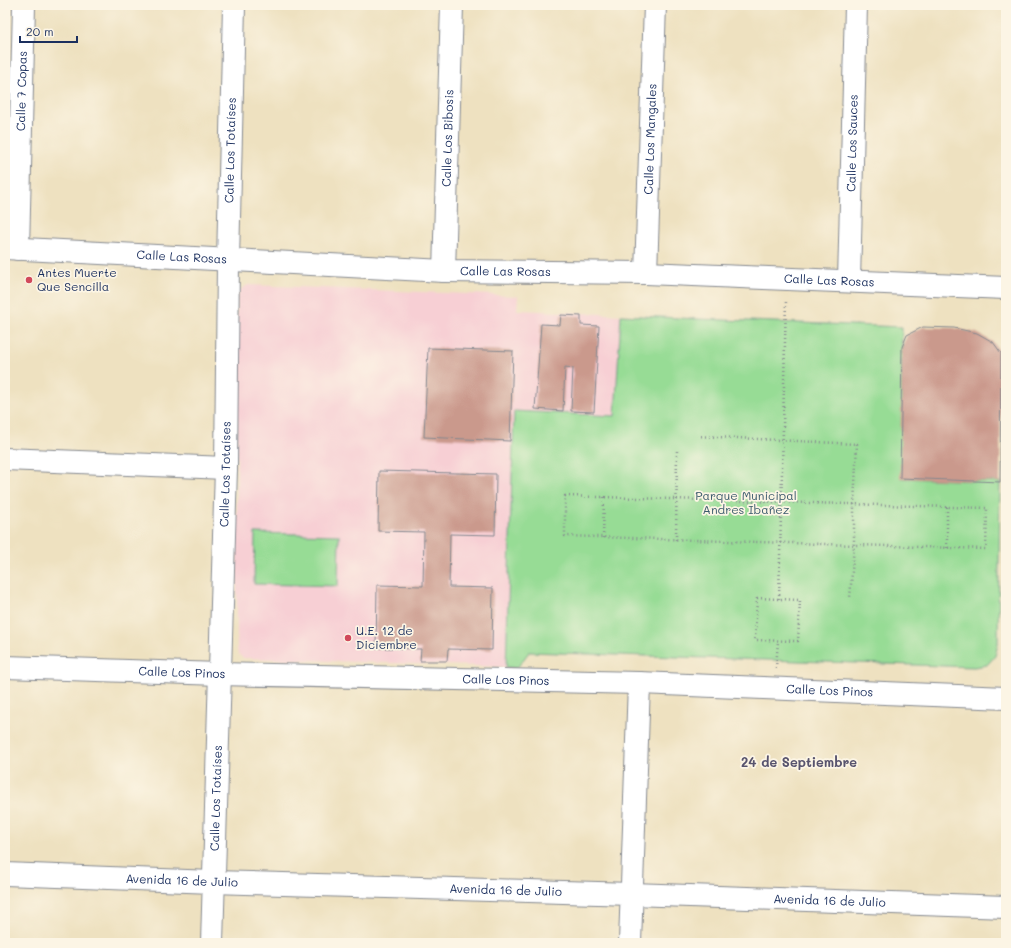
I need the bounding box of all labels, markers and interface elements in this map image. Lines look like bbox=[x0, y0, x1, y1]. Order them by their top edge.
scale bar bbox=[20, 18, 77, 44]
text: 20 m bbox=[26, 23, 54, 39]
street label: Calle 7 Copas bbox=[12, 51, 30, 131]
street label: Calle Los Mangales bbox=[640, 83, 659, 195]
street label: Calle Los Bibosis bbox=[438, 89, 456, 187]
street label: Calle Los Sauces bbox=[842, 94, 861, 192]
street label: Calle Los Totaíses bbox=[220, 97, 239, 203]
street label: Calle Las Rosas bbox=[136, 246, 228, 267]
street label: Calle Las Rosas bbox=[460, 262, 551, 279]
place label: Antes Muerte Que Sencilla bbox=[37, 264, 117, 294]
street label: Calle Las Rosas bbox=[784, 270, 875, 290]
marker: Antes Muerte Que Sencilla bbox=[24, 275, 34, 285]
street label: Calle Los Totaíses bbox=[215, 421, 233, 527]
park label: Parque Municipal Andres Ibañez bbox=[695, 487, 797, 517]
place label: U.E. 12 de Diciembre bbox=[356, 622, 417, 652]
marker: U.E. 12 de Diciembre bbox=[343, 633, 353, 643]
street label: Calle Los Pinos bbox=[138, 662, 226, 681]
street label: Calle Los Pinos bbox=[462, 670, 550, 688]
street label: Calle Los Pinos bbox=[786, 680, 874, 700]
street label: Calle Los Totaíses bbox=[206, 745, 225, 851]
district label: 24 de Septiembre bbox=[741, 753, 857, 770]
street label: Avenida 16 de Julio bbox=[125, 870, 238, 890]
street label: Avenida 16 de Julio bbox=[449, 880, 562, 899]
street label: Avenida 16 de Julio bbox=[773, 890, 886, 910]

